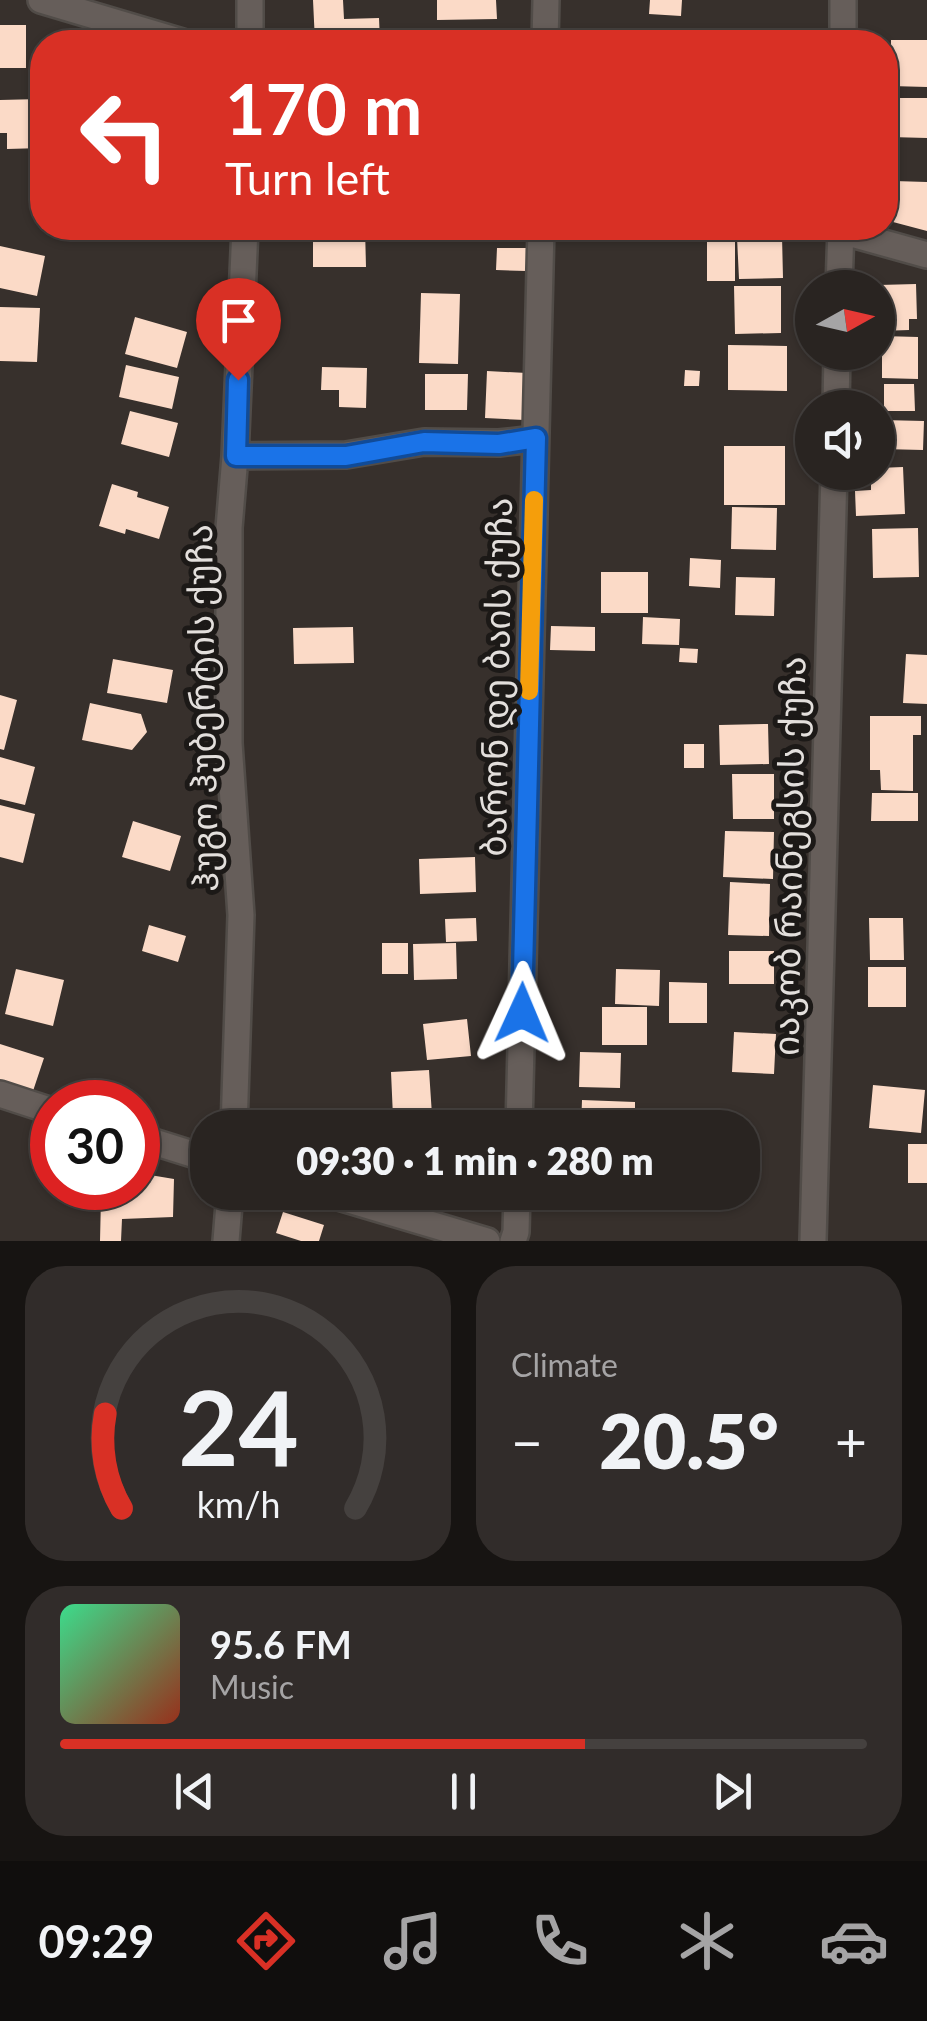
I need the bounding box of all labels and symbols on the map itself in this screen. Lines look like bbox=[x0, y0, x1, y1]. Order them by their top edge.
north arrow bbox=[795, 270, 895, 370]
pin bbox=[196, 278, 281, 381]
street label: ბარონ დე ბაის ქუჩა bbox=[471, 497, 521, 857]
street label: ჰუგო ჰუბერტის ქუჩა bbox=[177, 524, 227, 892]
street label: იაკობ რაინეგსის ქუჩა bbox=[764, 656, 814, 1056]
position arrow bbox=[470, 961, 574, 1065]
speed limit sign: 30 bbox=[30, 1080, 160, 1210]

